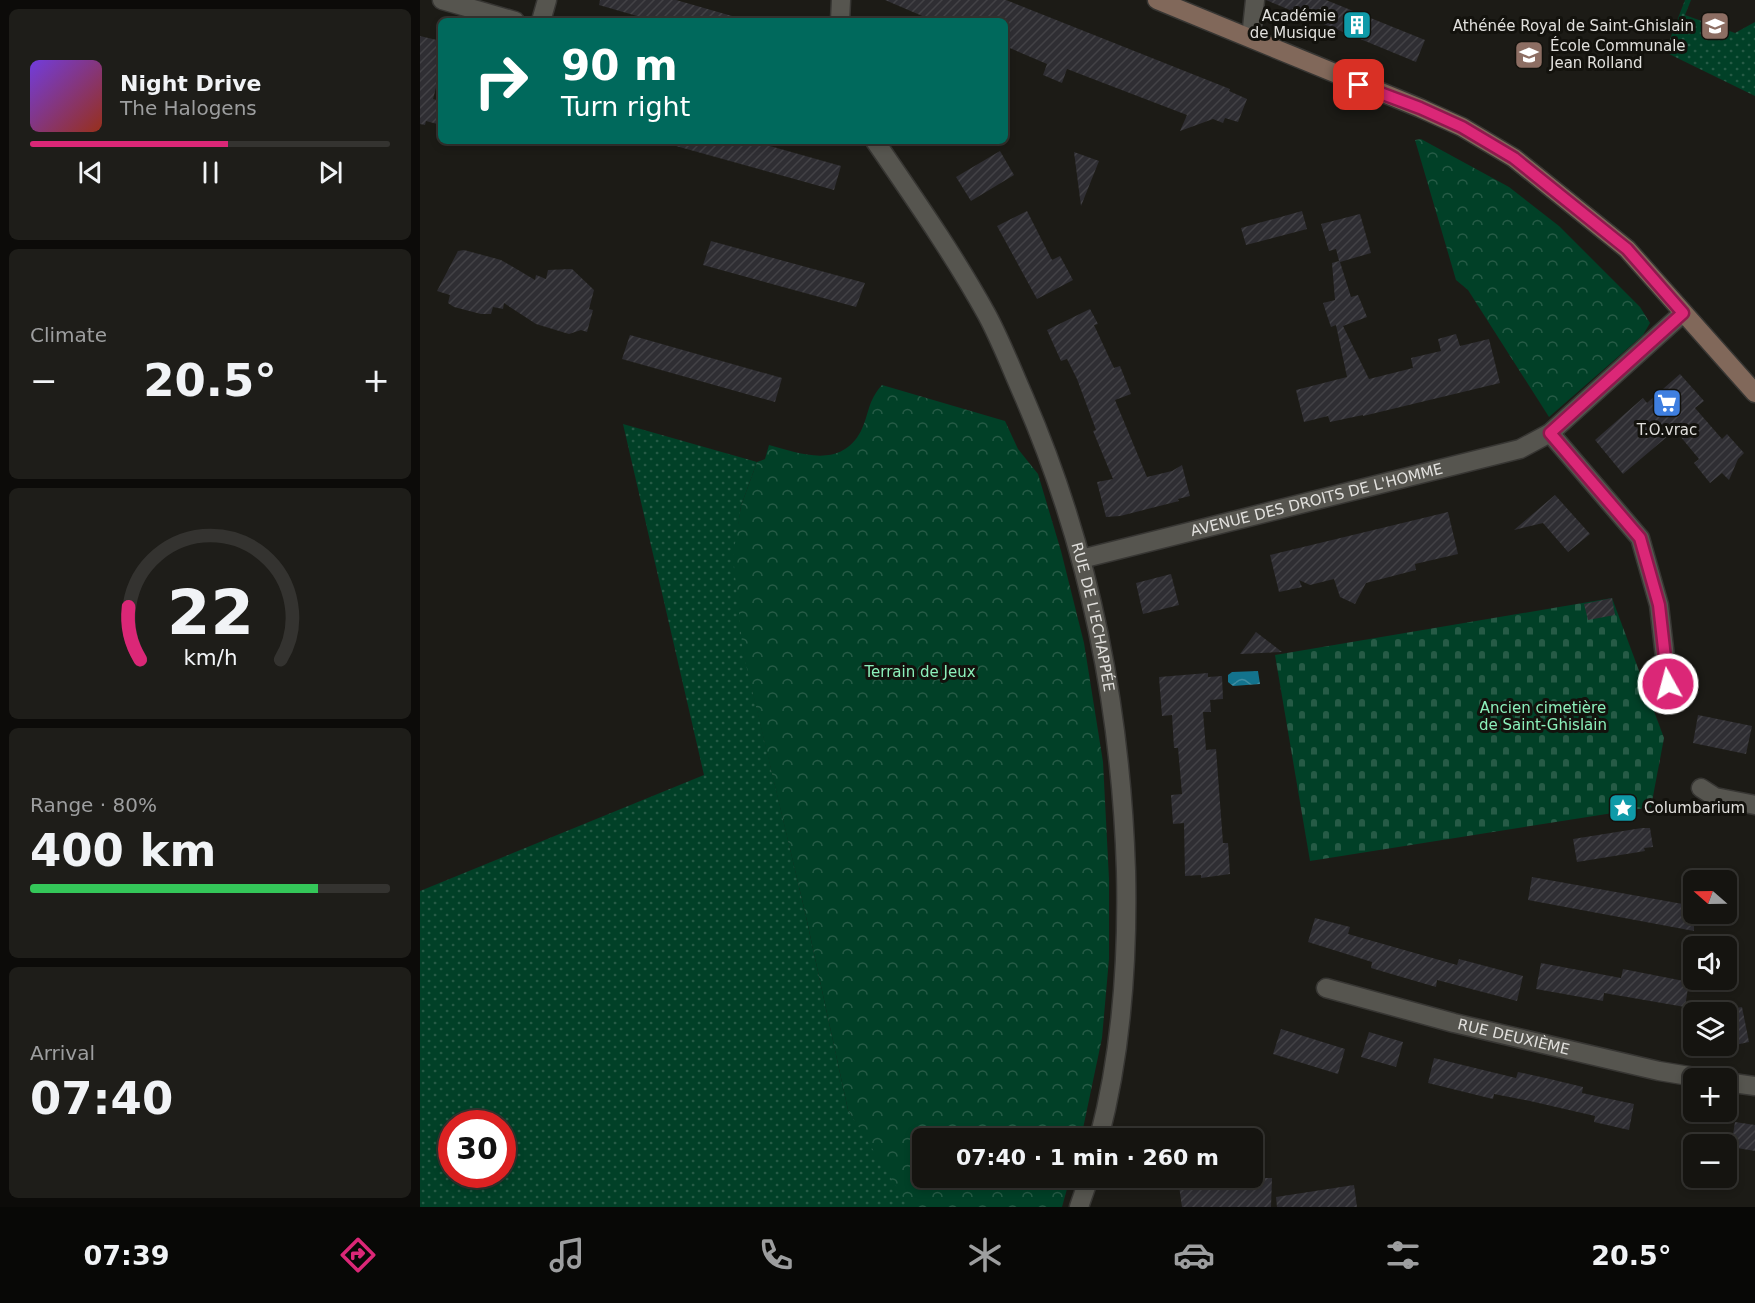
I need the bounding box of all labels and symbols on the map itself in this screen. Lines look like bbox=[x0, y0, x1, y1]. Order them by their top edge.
place label: Académie de Musique bbox=[1250, 7, 1336, 42]
building icon: Académie de Musique bbox=[1341, 9, 1373, 41]
school or university icon: Athénée Royal de Saint-Ghislain bbox=[1699, 10, 1731, 42]
place label: Athénée Royal de Saint-Ghislain bbox=[1453, 17, 1694, 35]
place label: École Communale Jean Rolland bbox=[1549, 36, 1686, 72]
school or university icon: École Communale Jean Rolland bbox=[1513, 39, 1545, 71]
pin bbox=[1333, 59, 1384, 110]
supermarket icon: T.O.vrac bbox=[1651, 387, 1683, 419]
place label: T.O.vrac bbox=[1636, 421, 1697, 439]
street label: AVENUE DES DROITS DE L'HOMME bbox=[1189, 460, 1445, 540]
street label: RUE DE L'ECHAPPÉE bbox=[1067, 540, 1118, 693]
position arrow bbox=[1636, 652, 1700, 716]
park label: Terrain de Jeux bbox=[863, 663, 976, 681]
park label: Ancien cimetière de Saint-Ghislain bbox=[1479, 699, 1607, 734]
place icon: Columbarium bbox=[1607, 792, 1639, 824]
place label: Columbarium bbox=[1644, 799, 1745, 817]
north arrow bbox=[1683, 870, 1737, 924]
street label: RUE DEUXIÈME bbox=[1456, 1015, 1571, 1059]
speed limit sign: 30 bbox=[438, 1110, 516, 1188]

